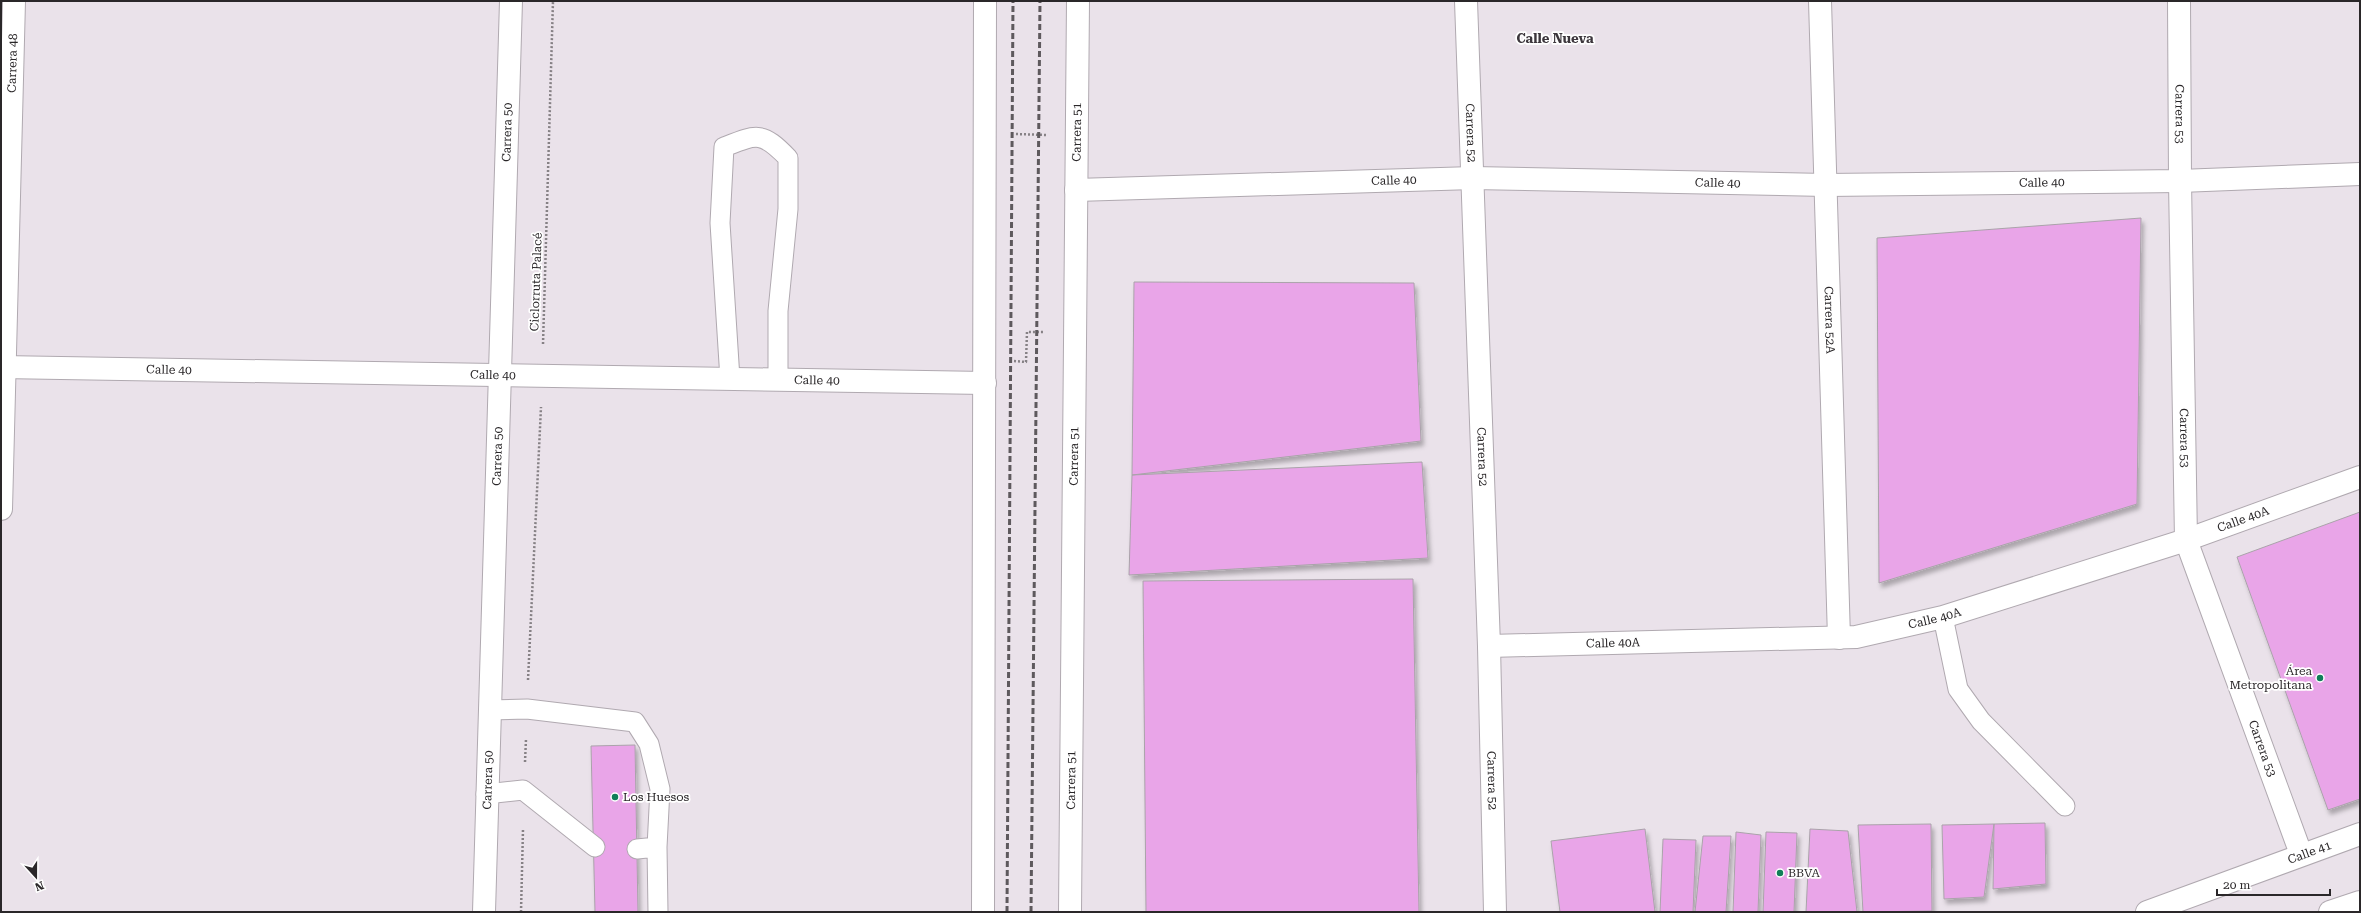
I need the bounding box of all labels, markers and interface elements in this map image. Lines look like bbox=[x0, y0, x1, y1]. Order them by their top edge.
district label: Calle Nueva bbox=[1516, 31, 1594, 46]
street label: Carrera 48 bbox=[5, 33, 20, 93]
street label: Carrera 53 bbox=[2172, 84, 2187, 144]
street label: Carrera 50 bbox=[499, 102, 515, 162]
street label: Carrera 51 bbox=[1070, 102, 1084, 162]
street label: Carrera 52 bbox=[1463, 103, 1479, 163]
street label: Calle 40 bbox=[1371, 173, 1417, 188]
street label: Calle 40 bbox=[1695, 175, 1741, 190]
street label: Calle 40 bbox=[2019, 175, 2065, 190]
street label: Ciclorruta Palacé bbox=[527, 232, 545, 332]
street label: Carrera 52A bbox=[1822, 286, 1838, 355]
street label: Calle 40 bbox=[146, 362, 192, 377]
street label: Calle 40 bbox=[470, 368, 516, 382]
street label: Calle 40 bbox=[794, 373, 840, 388]
street label: Carrera 53 bbox=[2177, 408, 2192, 468]
street label: Carrera 50 bbox=[490, 426, 505, 486]
street label: Carrera 51 bbox=[1067, 426, 1081, 486]
street label: Carrera 52 bbox=[1474, 427, 1490, 487]
street label: Calle 40A bbox=[2215, 503, 2271, 535]
street label: Calle 40A bbox=[1907, 605, 1963, 632]
street label: Calle 40A bbox=[1586, 635, 1641, 651]
place label: Área Metropolitana bbox=[2230, 664, 2312, 692]
marker: Área Metropolitana bbox=[2315, 673, 2325, 683]
street label: Carrera 53 bbox=[2246, 718, 2279, 779]
street label: Carrera 50 bbox=[480, 750, 496, 810]
street label: Carrera 51 bbox=[1064, 750, 1078, 810]
street label: Carrera 52 bbox=[1484, 751, 1500, 811]
place label: Los Huesos bbox=[623, 790, 690, 804]
marker: Los Huesos bbox=[610, 792, 620, 802]
street label: Calle 41 bbox=[2286, 838, 2334, 867]
north arrow bbox=[16, 857, 56, 897]
place label: BBVA bbox=[1788, 866, 1821, 880]
marker: BBVA bbox=[1775, 868, 1785, 878]
scale bar bbox=[2217, 871, 2330, 897]
text: N bbox=[33, 878, 46, 894]
text: 20 m bbox=[2223, 878, 2250, 892]

